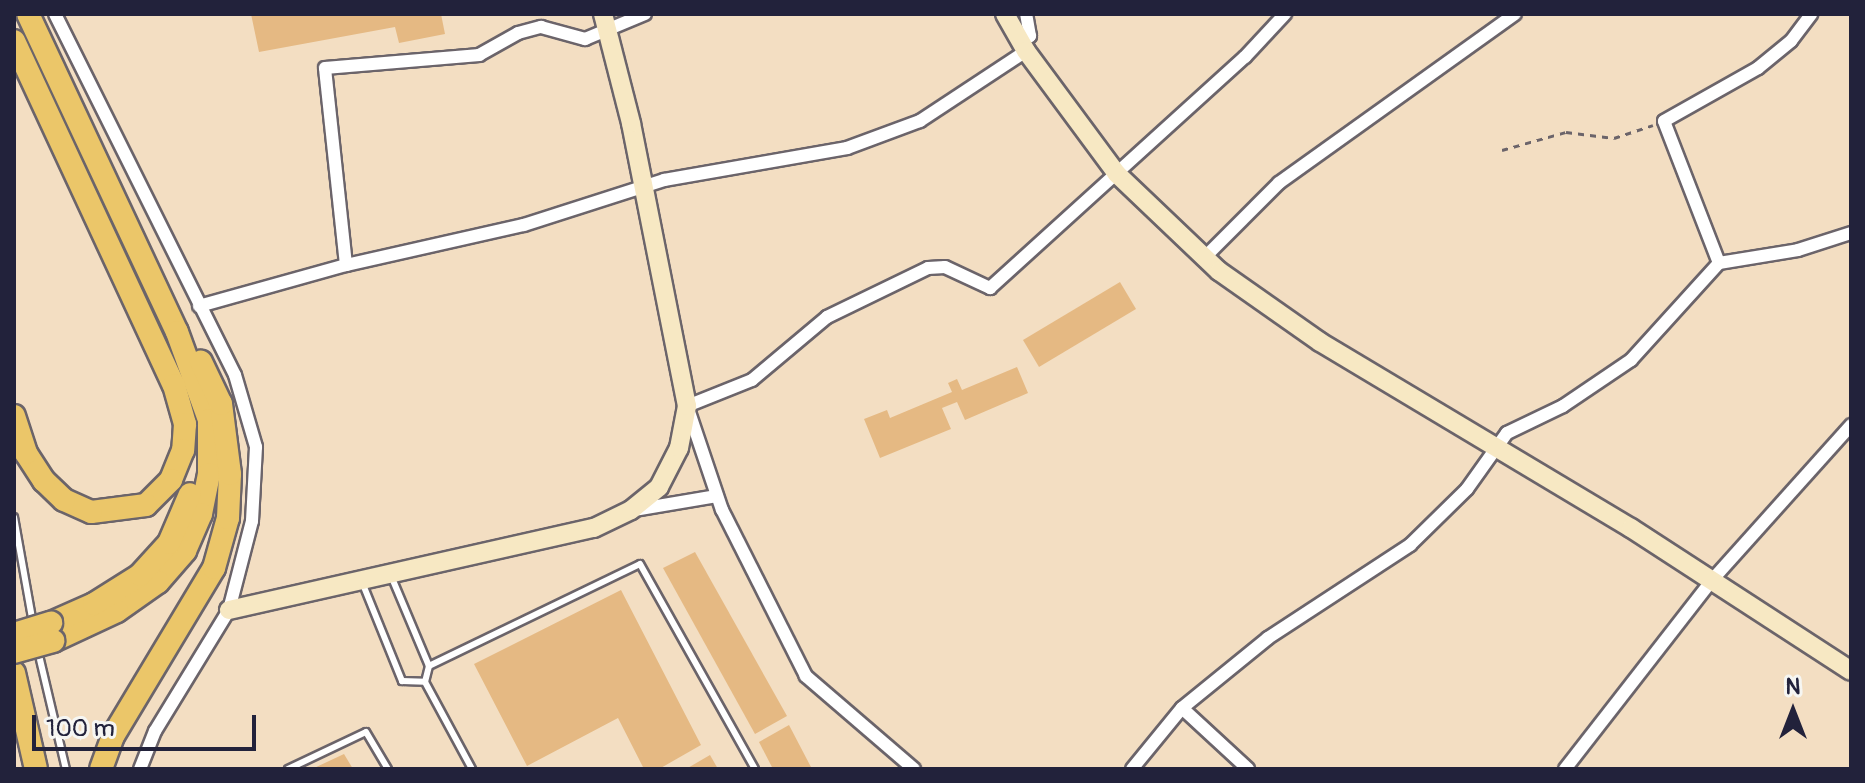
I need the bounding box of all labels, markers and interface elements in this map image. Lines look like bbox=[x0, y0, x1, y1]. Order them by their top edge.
north arrow bbox=[1753, 671, 1833, 751]
text: N bbox=[1786, 673, 1800, 701]
scale bar bbox=[36, 699, 260, 749]
text: 100 m bbox=[46, 714, 115, 743]

